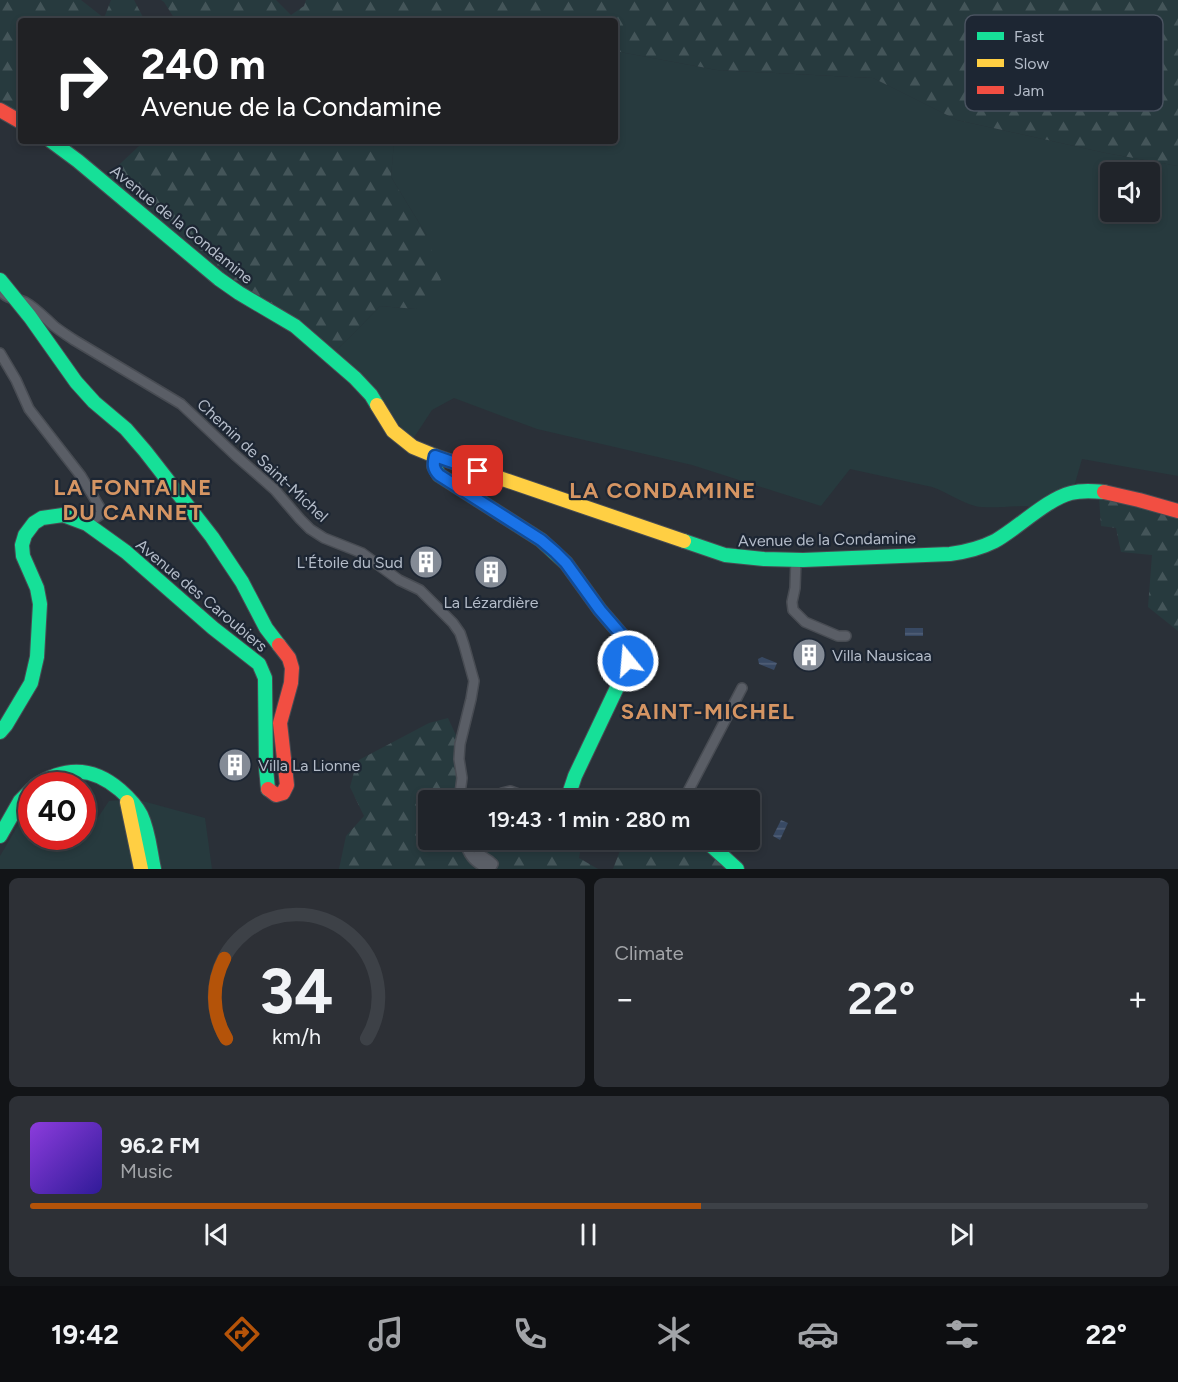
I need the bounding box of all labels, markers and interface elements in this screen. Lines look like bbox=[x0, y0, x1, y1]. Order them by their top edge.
legend bbox=[965, 15, 1163, 111]
text: Fast bbox=[1014, 27, 1044, 46]
text: 240 m bbox=[141, 39, 266, 90]
icon: right bbox=[42, 42, 120, 120]
text: Slow bbox=[1014, 54, 1049, 73]
text: Jam bbox=[1014, 81, 1044, 100]
text: Avenue de la Condamine bbox=[141, 90, 441, 123]
street label: Avenue de la Condamine bbox=[107, 161, 257, 288]
map controls bbox=[1100, 162, 1160, 222]
button: sound bbox=[1100, 162, 1160, 222]
street label: Chemin de Saint-Michel bbox=[193, 395, 332, 526]
pin bbox=[452, 445, 503, 496]
icon: arrive bbox=[461, 454, 494, 487]
district label: LA FONTAINE DU CANNET bbox=[53, 474, 213, 526]
district label: LA CONDAMINE bbox=[569, 477, 757, 504]
street label: Avenue de la Condamine bbox=[738, 528, 916, 551]
street label: Avenue des Caroubiers bbox=[132, 535, 271, 656]
building icon: L'Étoile du Sud bbox=[408, 544, 444, 580]
place label: L'Étoile du Sud bbox=[296, 553, 403, 572]
building icon: La Lézardière bbox=[473, 554, 509, 590]
place label: La Lézardière bbox=[444, 593, 539, 612]
position arrow bbox=[596, 629, 660, 693]
building icon: Villa Nausicaa bbox=[791, 637, 827, 673]
place label: Villa Nausicaa bbox=[832, 646, 932, 665]
district label: SAINT-MICHEL bbox=[621, 698, 795, 725]
building icon: Villa La Lionne bbox=[217, 747, 253, 783]
place label: Villa La Lionne bbox=[258, 756, 361, 775]
speed limit sign: 40 bbox=[18, 772, 96, 850]
text: 19:43 · 1 min · 280 m bbox=[488, 806, 690, 833]
text: Climate bbox=[615, 941, 684, 965]
text: 34 bbox=[260, 954, 334, 1029]
text: 22° bbox=[847, 971, 915, 1025]
text: − bbox=[615, 979, 635, 1018]
text: + bbox=[1127, 979, 1148, 1018]
text: km/h bbox=[272, 1025, 321, 1050]
text: 96.2 FM bbox=[120, 1132, 200, 1159]
text: Music bbox=[120, 1159, 173, 1183]
icon: previous bbox=[200, 1218, 233, 1251]
icon: pause bbox=[572, 1218, 605, 1251]
icon: next bbox=[945, 1218, 978, 1251]
icon: directions bbox=[221, 1313, 263, 1355]
icon: music bbox=[365, 1313, 407, 1355]
icon: phone bbox=[509, 1313, 551, 1355]
icon: climate bbox=[653, 1313, 695, 1355]
icon: car bbox=[797, 1313, 839, 1355]
icon: filters bbox=[941, 1313, 983, 1355]
text: 19:42 bbox=[51, 1318, 119, 1351]
text: 22° bbox=[1085, 1318, 1127, 1351]

